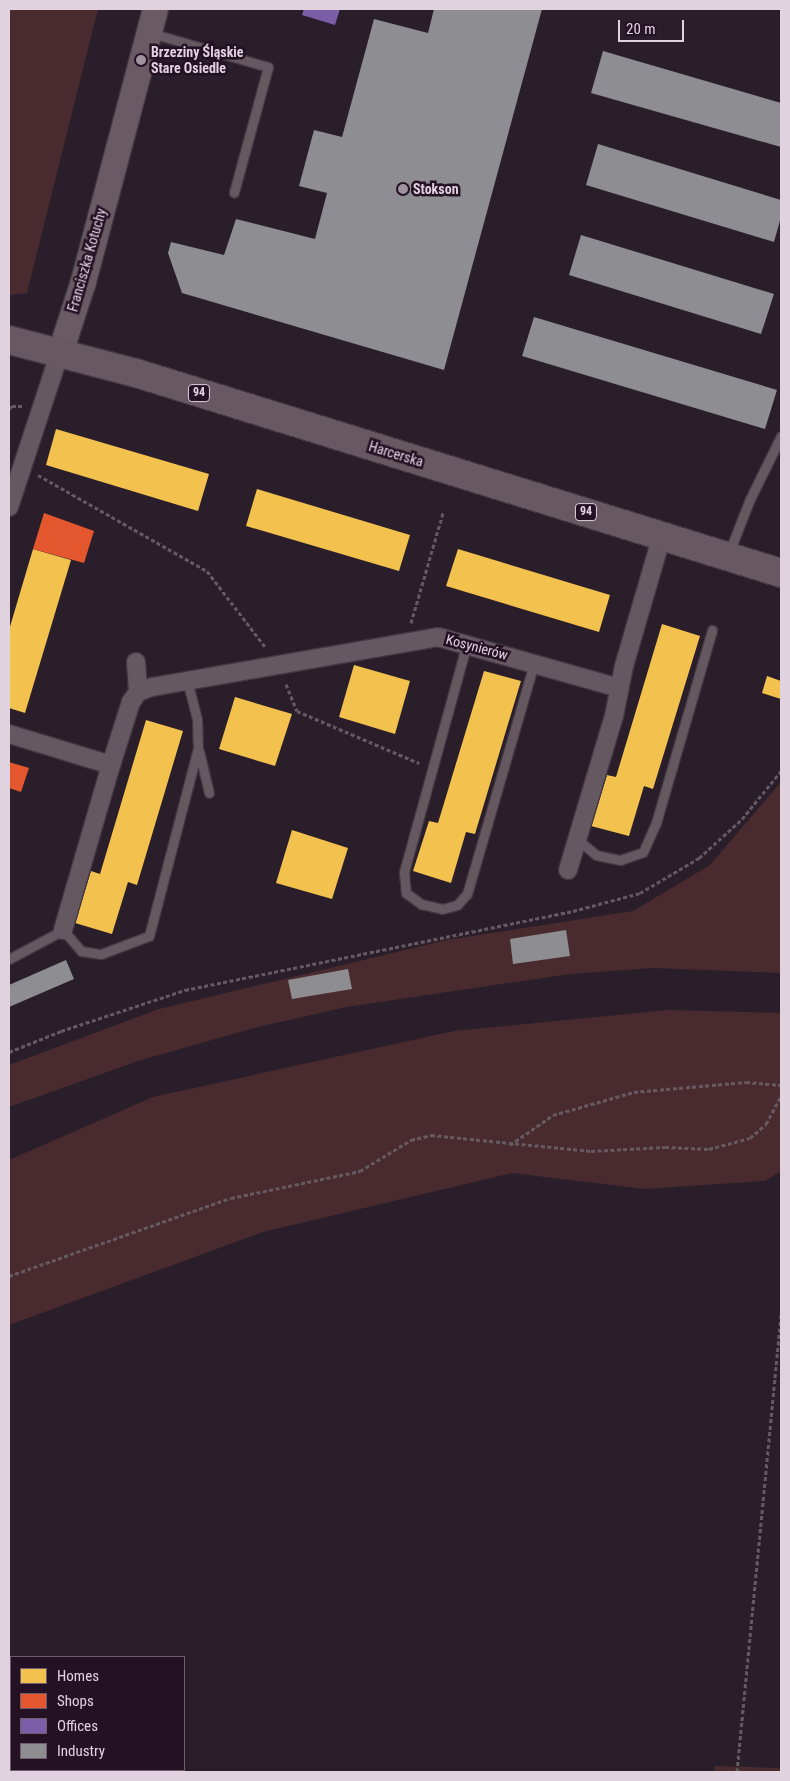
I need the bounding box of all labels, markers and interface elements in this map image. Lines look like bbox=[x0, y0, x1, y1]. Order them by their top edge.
scale bar bbox=[620, 10, 686, 42]
text: 20 m bbox=[626, 20, 656, 38]
place label: Brzeziny Śląskie Stare Osiedle bbox=[151, 44, 244, 76]
marker: Brzeziny Śląskie Stare Osiedle bbox=[135, 54, 147, 66]
place label: Stokson bbox=[413, 181, 459, 197]
marker: Stokson bbox=[397, 183, 409, 195]
street label: Franciszka Kotuchy bbox=[64, 206, 110, 314]
road number: 94 bbox=[188, 383, 210, 402]
street label: Harcerska bbox=[367, 438, 425, 470]
road number: 94 bbox=[575, 502, 597, 522]
street label: Kosynierów bbox=[444, 631, 510, 663]
legend bbox=[10, 1656, 185, 1771]
text: Homes bbox=[57, 1667, 99, 1685]
text: Shops bbox=[57, 1692, 94, 1710]
text: Offices bbox=[57, 1717, 98, 1735]
text: Industry bbox=[57, 1742, 105, 1760]

